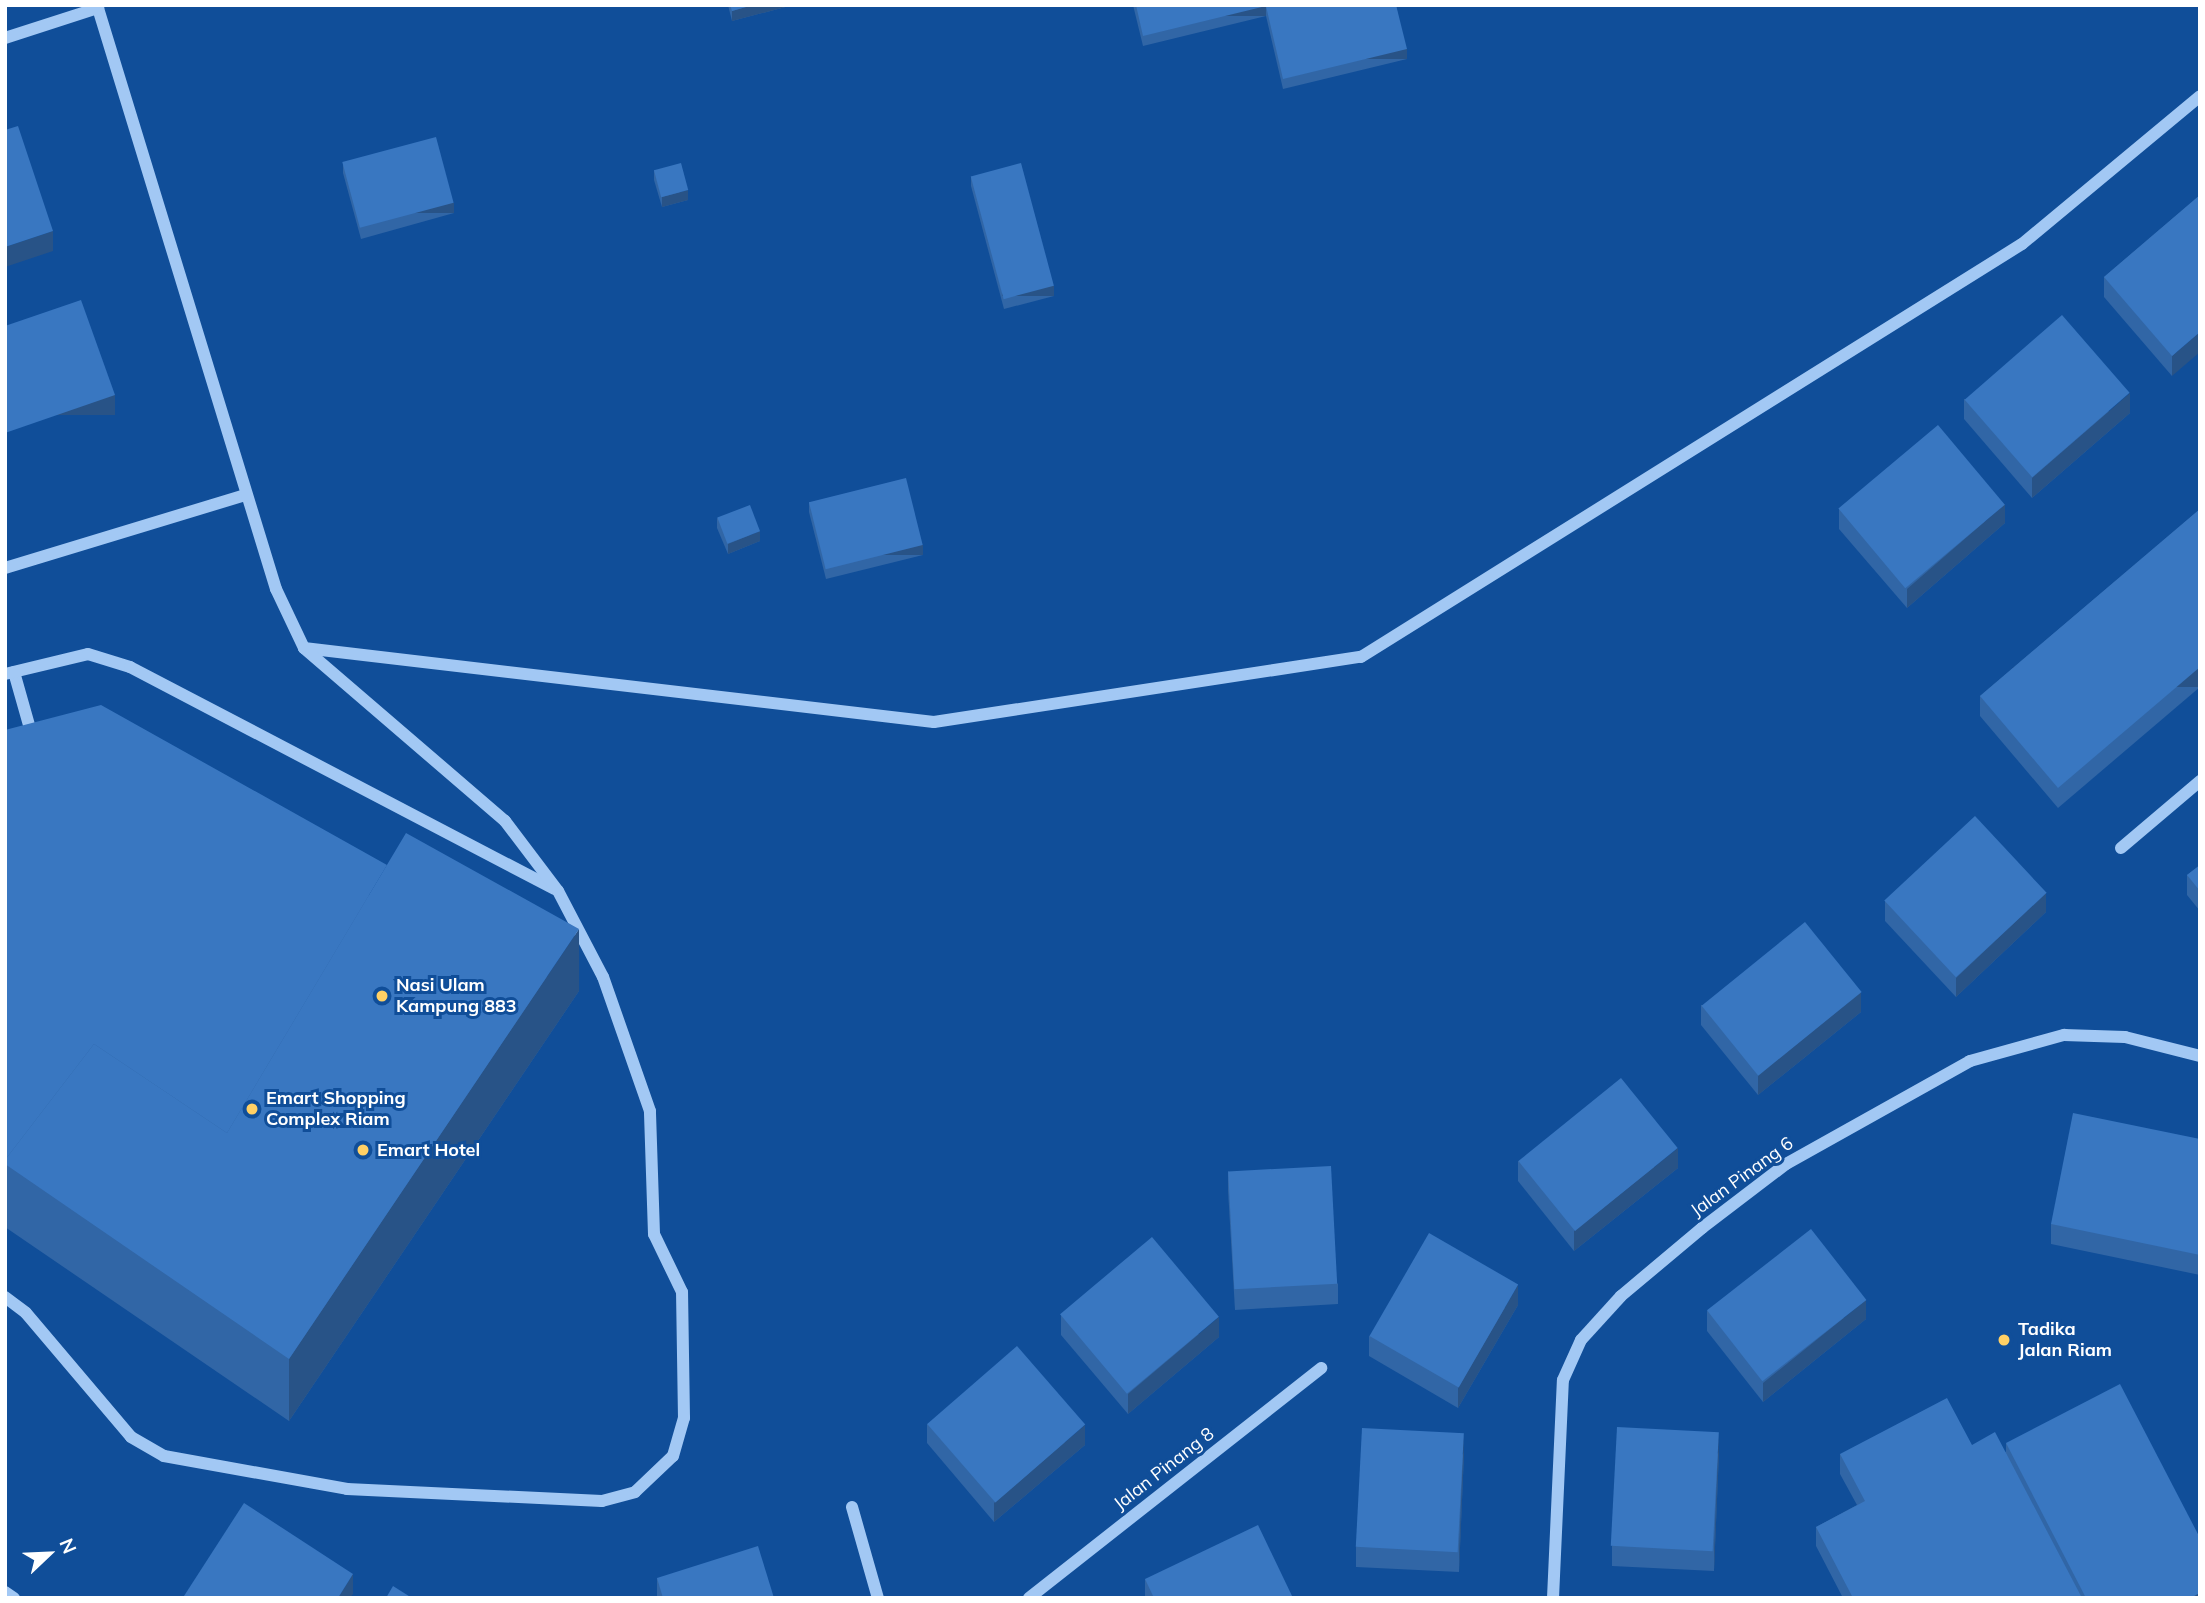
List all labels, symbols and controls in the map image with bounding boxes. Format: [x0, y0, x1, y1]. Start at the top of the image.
place label: Nasi Ulam Kampung 883 [396, 975, 517, 1018]
marker: Nasi Ulam Kampung 883 [374, 988, 390, 1004]
place label: Emart Shopping Complex Riam [266, 1088, 406, 1130]
marker: Emart Shopping Complex Riam [244, 1101, 260, 1117]
street label: Jalan Pinang 6 [1687, 1133, 1797, 1221]
place label: Emart Hotel [377, 1139, 480, 1161]
marker: Emart Hotel [355, 1142, 371, 1158]
place label: Tadika Jalan Riam [2018, 1319, 2112, 1362]
marker: Tadika Jalan Riam [1996, 1332, 2012, 1348]
street label: Jalan Pinang 8 [1110, 1423, 1218, 1515]
north arrow [14, 1519, 84, 1589]
text: N [54, 1534, 82, 1557]

